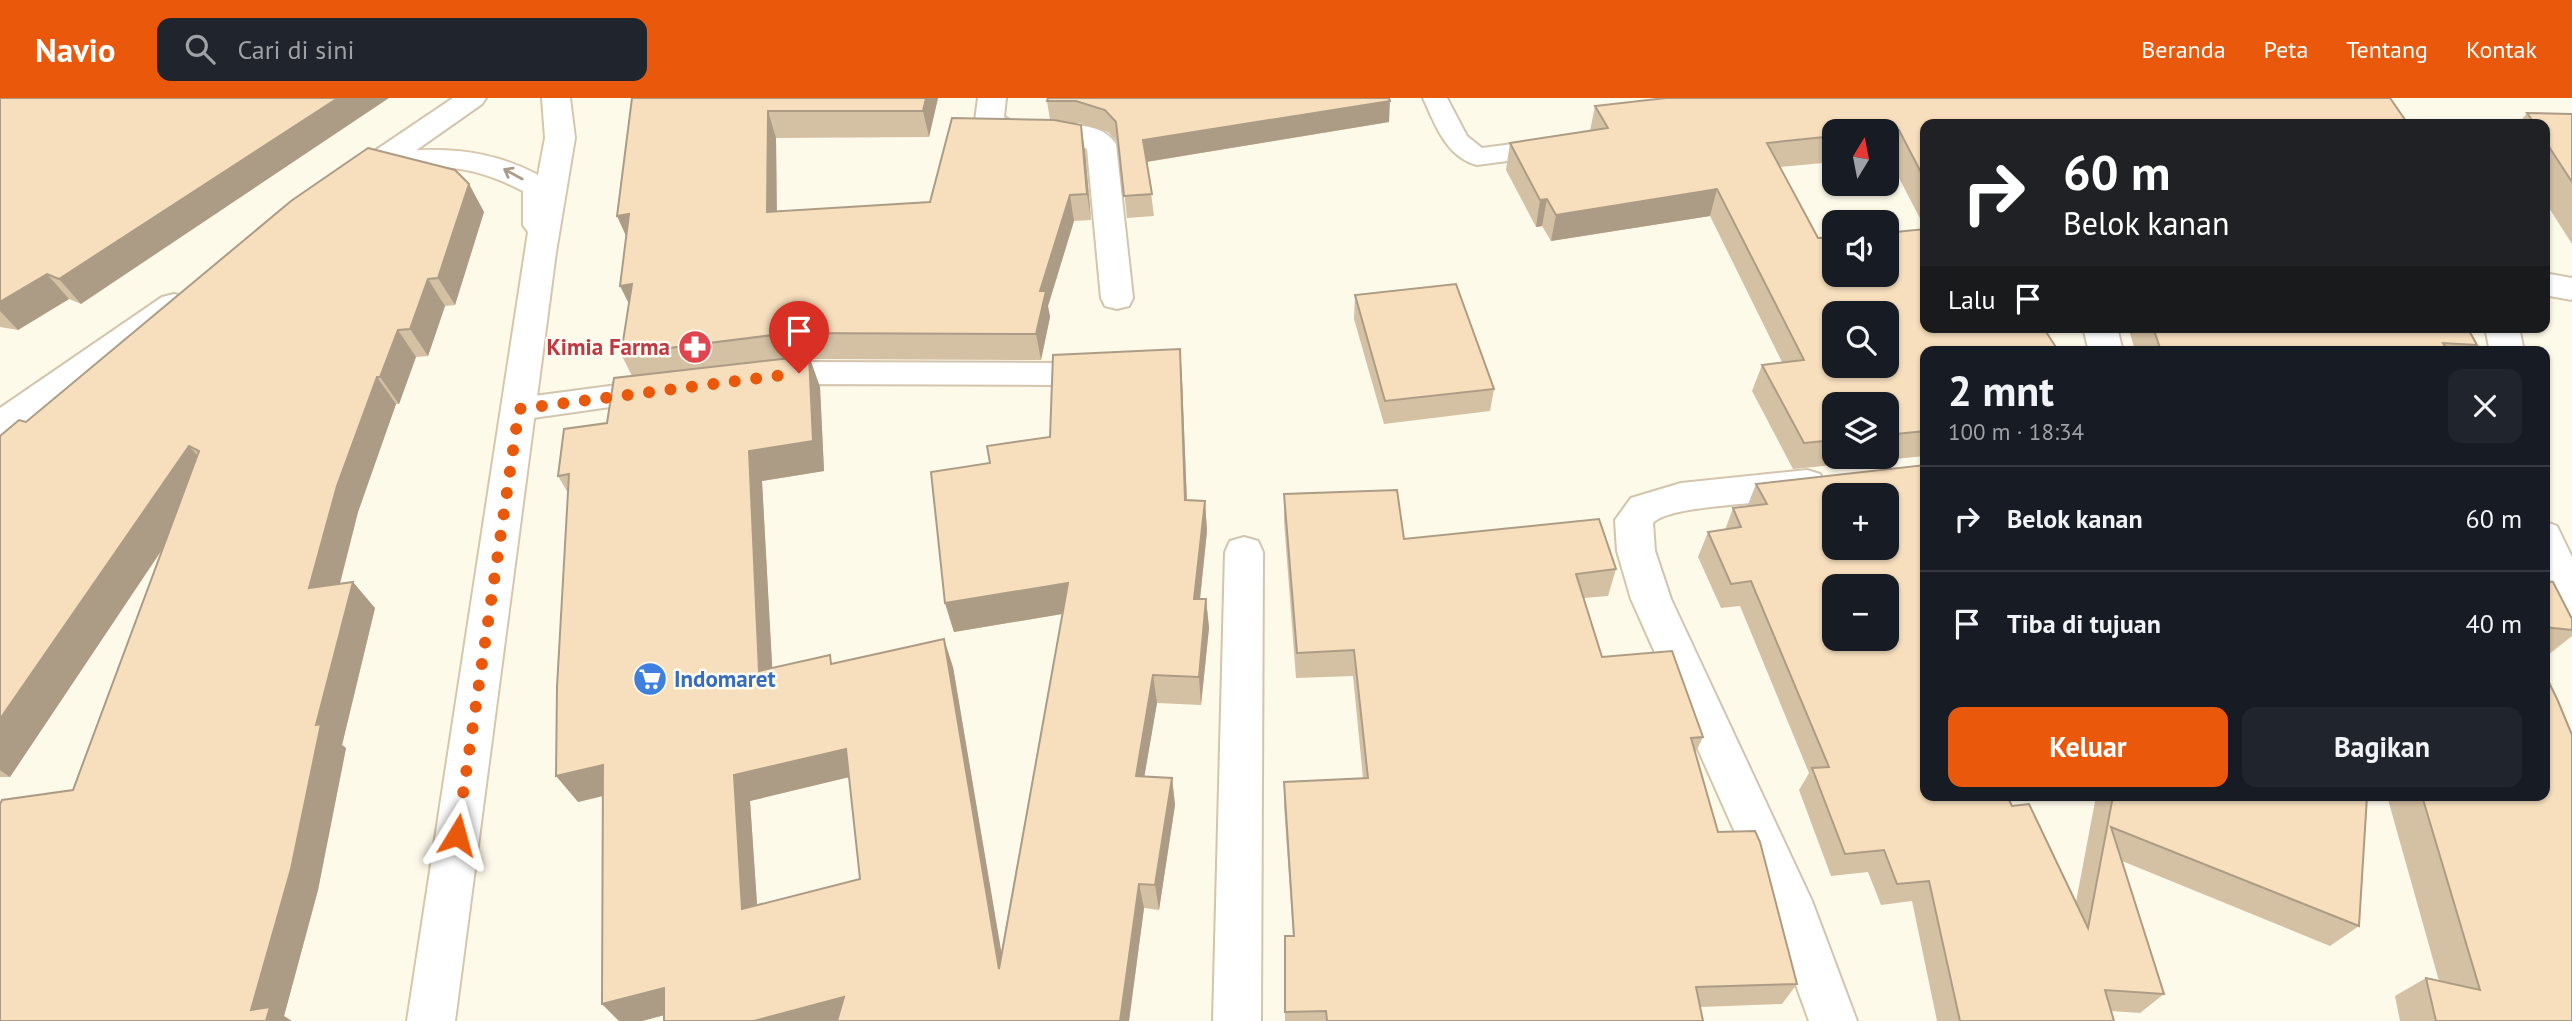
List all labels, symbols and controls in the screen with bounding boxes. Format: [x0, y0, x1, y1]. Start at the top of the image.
search box [157, 18, 647, 81]
text: Navio [35, 28, 115, 71]
icon: search [181, 30, 219, 68]
text: Cari di sini [237, 33, 354, 66]
text: Beranda [2141, 34, 2226, 65]
text: Peta [2264, 34, 2308, 65]
text: Tentang [2346, 34, 2428, 65]
text: Kontak [2466, 34, 2537, 65]
north arrow [1822, 119, 1899, 196]
map controls [1822, 119, 1899, 651]
text: 60 m [2063, 140, 2170, 204]
icon: right [1948, 147, 2039, 238]
one-way arrow [504, 167, 524, 181]
text: Belok kanan [2063, 202, 2229, 244]
button: sound [1822, 210, 1899, 287]
icon: arrive [2009, 280, 2047, 318]
text: Lalu [1948, 283, 1995, 316]
pin [769, 301, 829, 373]
button: search [1822, 301, 1899, 378]
icon: arrive [780, 312, 818, 350]
pharmacy icon: Kimia Farma [676, 328, 714, 366]
place label: Kimia Farma [547, 332, 670, 361]
text: 2 mnt [1948, 363, 2054, 418]
button: close [2448, 369, 2522, 443]
button: layers [1822, 392, 1899, 469]
text: 100 m · 18:34 [1948, 417, 2084, 446]
button: + [1822, 483, 1899, 560]
icon: right [1948, 500, 1986, 538]
text: Belok kanan [2007, 502, 2143, 535]
text: 60 m [2466, 502, 2522, 535]
button: − [1822, 574, 1899, 651]
icon: arrive [1948, 605, 1986, 643]
text: Tiba di tujuan [2007, 607, 2161, 640]
text: 40 m [2466, 607, 2522, 640]
supermarket icon: Indomaret [631, 660, 669, 698]
place label: Indomaret [674, 664, 776, 693]
button: Keluar [1948, 707, 2228, 787]
button: Bagikan [2242, 707, 2522, 787]
position arrow [420, 798, 494, 872]

